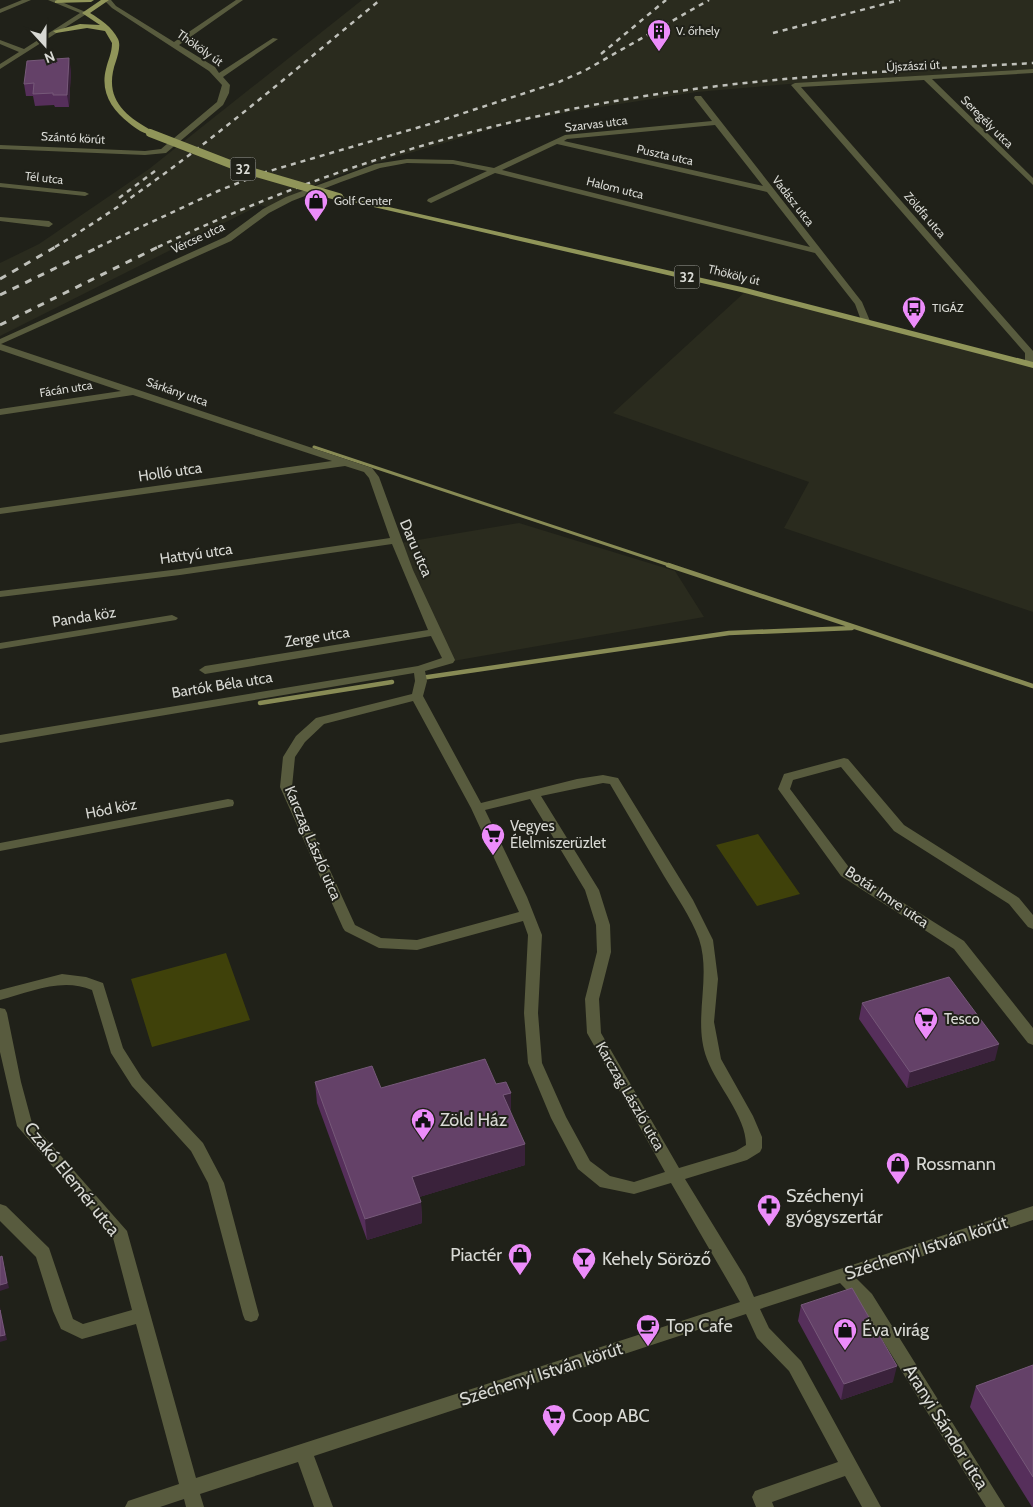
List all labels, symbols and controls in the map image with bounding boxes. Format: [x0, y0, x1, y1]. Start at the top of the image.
building icon: V. őrhely [646, 18, 672, 52]
north arrow [20, 20, 70, 70]
place label: V. őrhely [676, 23, 720, 38]
street label: Thököly út [174, 26, 226, 69]
text: N [42, 47, 58, 67]
street label: Újszászi út [886, 57, 940, 74]
street label: Seregély utca [958, 92, 1017, 151]
street label: Szarvas utca [564, 112, 628, 135]
street label: Szántó körút [41, 128, 105, 147]
street label: Puszta utca [635, 141, 695, 168]
road number: 32 [230, 157, 256, 180]
street label: Tél utca [24, 168, 64, 187]
street label: Vadász utca [769, 172, 818, 229]
street label: Halom utca [585, 173, 645, 202]
shop icon: Golf Center [303, 188, 329, 222]
street label: Zöldfa utca [901, 189, 950, 241]
place label: Golf Center [334, 193, 392, 208]
street label: Vércse utca [169, 219, 227, 256]
street label: Thököly út [707, 261, 762, 288]
road number: 32 [674, 266, 700, 288]
bus stop icon: TIGÁZ [901, 295, 927, 329]
place label: TIGÁZ [932, 300, 964, 315]
street label: Sárkány utca [144, 374, 210, 409]
street label: Fácán utca [38, 377, 94, 400]
street label: Holló utca [137, 459, 204, 485]
street label: Daru utca [396, 516, 436, 580]
street label: Hattyú utca [158, 540, 234, 568]
street label: Panda köz [51, 603, 117, 631]
street label: Zerge utca [283, 623, 352, 651]
street label: Bartók Béla utca [170, 668, 274, 702]
street label: Karczag László utca [281, 783, 345, 903]
street label: Hód köz [84, 795, 138, 823]
place label: Vegyes Élelmiszerüzlet [510, 817, 606, 852]
supermarket icon: Vegyes Élelmiszerüzlet [480, 822, 506, 856]
street label: Botár Imre utca [842, 862, 933, 932]
supermarket icon: Tesco [913, 1006, 939, 1040]
place label: Tesco [944, 1010, 980, 1028]
street label: Karczag László utca [592, 1039, 669, 1154]
public building icon: Zöld Ház [410, 1107, 436, 1141]
place label: Zöld Ház [440, 1109, 508, 1131]
street label: Czakó Elemér utca [19, 1118, 125, 1241]
shop icon: Rossmann [885, 1151, 911, 1185]
place label: Rossmann [916, 1153, 996, 1175]
place label: Széchenyi gyógyszertár [786, 1185, 883, 1228]
pharmacy icon: Széchenyi gyógyszertár [756, 1193, 782, 1227]
street label: Széchenyi István körút [842, 1211, 1010, 1285]
shop icon: Piactér [507, 1242, 533, 1276]
place label: Piactér [450, 1244, 502, 1266]
bar icon: Kehely Söröző [571, 1246, 597, 1280]
place label: Kehely Söröző [602, 1248, 711, 1270]
cafe icon: Top Cafe [635, 1313, 661, 1347]
place label: Top Cafe [666, 1315, 733, 1337]
shop icon: Éva virág [832, 1317, 858, 1351]
place label: Éva virág [862, 1319, 930, 1341]
street label: Széchenyi István körút [457, 1337, 625, 1411]
street label: Aranyi Sándor utca [899, 1360, 993, 1494]
supermarket icon: Coop ABC [541, 1403, 567, 1437]
place label: Coop ABC [572, 1405, 650, 1427]

